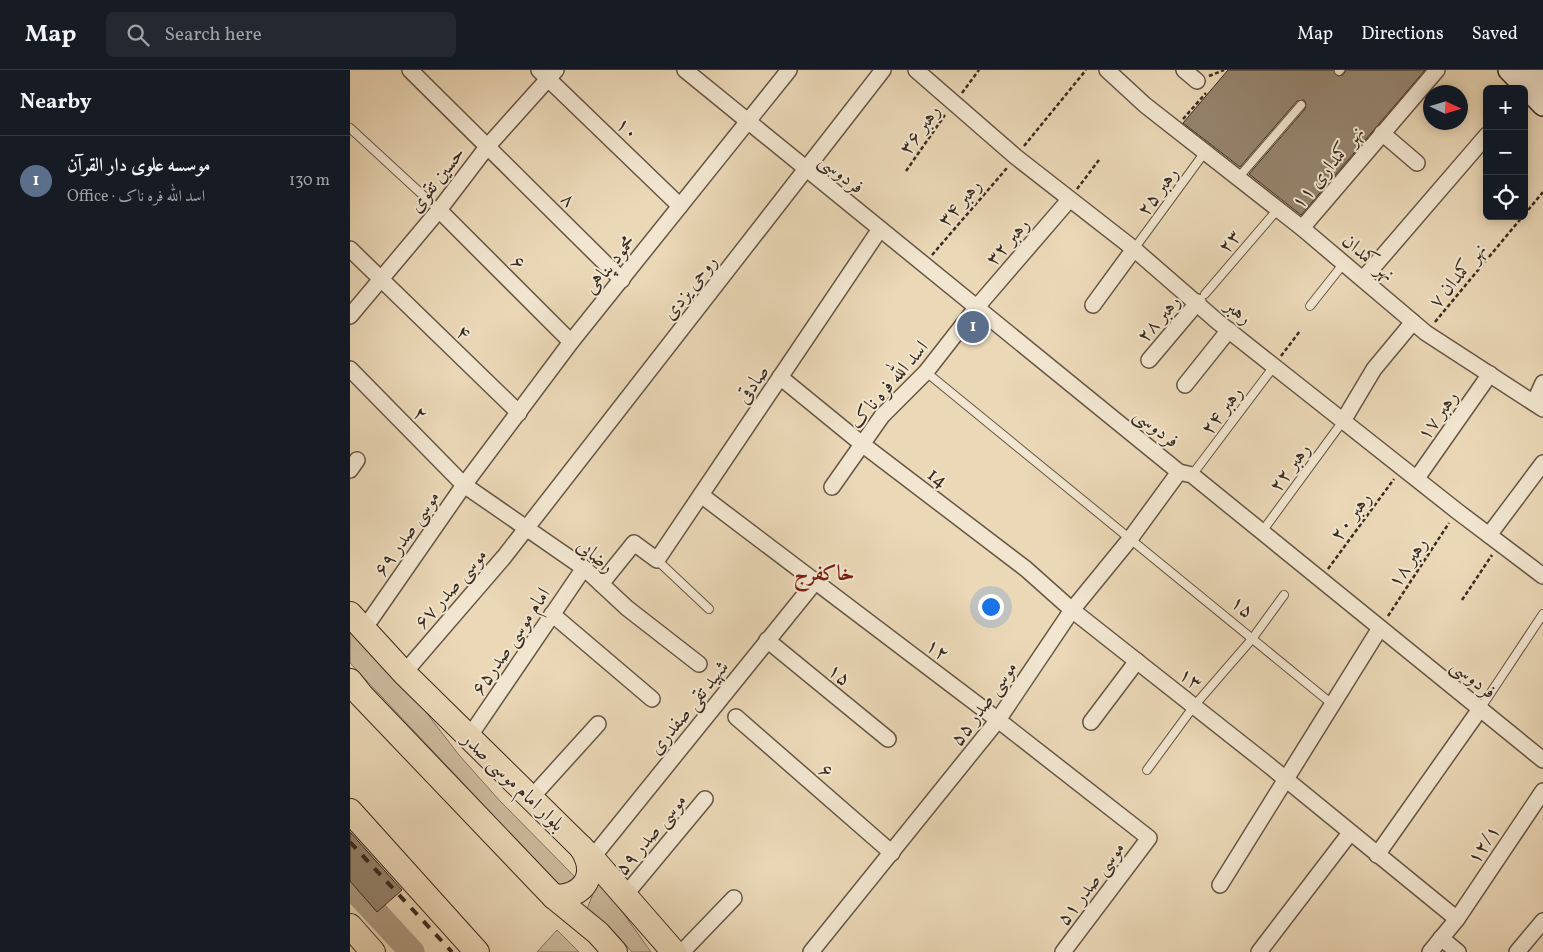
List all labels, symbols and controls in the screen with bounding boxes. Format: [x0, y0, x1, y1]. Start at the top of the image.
search box [106, 12, 456, 57]
text: Map [25, 18, 76, 52]
icon: search [124, 21, 152, 49]
text: Search here [164, 22, 262, 48]
text: Map [1297, 22, 1333, 47]
text: Directions [1361, 22, 1444, 47]
text: Saved [1472, 22, 1518, 47]
north arrow [1423, 85, 1468, 130]
map controls [1483, 85, 1528, 220]
button: + [1483, 85, 1528, 130]
text: Nearby [20, 88, 91, 117]
street label: رهبر ۳۶ [893, 99, 948, 161]
street label: ۱۰ [608, 111, 645, 148]
street label: نهر کمداری ۱۱ [1285, 121, 1372, 216]
button: − [1483, 130, 1528, 175]
street label: حسین تقوی [403, 141, 472, 219]
street label: فردوسی [812, 148, 869, 202]
text: موسسه علوی دار القرآن [67, 153, 210, 179]
street label: رهبر ۲۵ [1131, 162, 1186, 223]
text: 1 [33, 170, 39, 192]
text: 130 m [289, 170, 330, 192]
street label: رهبر ۳۴ [932, 173, 989, 234]
button: locate [1483, 175, 1528, 220]
text: Office · اسد الله فره ناک [67, 186, 205, 208]
street label: ۸ [554, 186, 582, 214]
street label: رهبر ۳۲ [980, 212, 1037, 273]
street label: ۲۳ [1212, 224, 1249, 260]
street label: نهر کمدان [1335, 228, 1400, 289]
street label: محمود پناهی [578, 230, 643, 301]
street label: نهر کمدان ۷ [1423, 238, 1494, 315]
street label: ۶ [504, 249, 532, 277]
street label: روحی یزدی [656, 250, 725, 327]
street label: رهبر ۲۸ [1131, 289, 1188, 350]
street label: رهبر [1216, 292, 1257, 332]
pin: 1 [957, 308, 989, 346]
street label: ۴ [449, 319, 477, 348]
street label: اسد الله فره ناک [841, 333, 936, 436]
street label: صادقی [730, 360, 777, 410]
street label: رهبر ۲۴ [1195, 381, 1250, 442]
street label: رهبر ۱۷ [1411, 385, 1466, 447]
street label: ۲ [405, 400, 434, 428]
street label: فردوسی [1127, 402, 1184, 456]
street label: رهبر ۲۲ [1263, 438, 1318, 499]
street label: 14 [921, 461, 953, 496]
street label: موسی صدر ۶۹ [368, 486, 447, 583]
street label: رهبر ۲۰ [1324, 487, 1379, 548]
street label: رهبر ۱۸ [1382, 532, 1436, 594]
street label: رضایی [570, 533, 620, 580]
street label: موسی صدر ۶۷ [408, 543, 495, 636]
district label: خاکفرج [794, 560, 854, 592]
street label: امام موسی صدر۶۵ [465, 583, 560, 703]
street label: ۱۵ [1224, 589, 1260, 626]
your location [978, 594, 1004, 620]
street label: ۱۲ [919, 632, 955, 669]
street label: فردوسی [1444, 653, 1501, 707]
street label: شهید تقی صفدری [643, 655, 736, 762]
street label: موسی صدر ۵۵ [944, 656, 1025, 752]
street label: ۱۵ [821, 657, 857, 694]
street label: ۱۳ [1172, 661, 1208, 698]
street label: بلوار امام موسی صدر [452, 725, 570, 840]
street label: ۶ [812, 757, 839, 786]
street label: موسی صدر ۵۹ [609, 788, 694, 882]
street label: ۱۲/۱ [1461, 820, 1508, 871]
street label: موسی صدر ۵۱ [1051, 836, 1133, 932]

